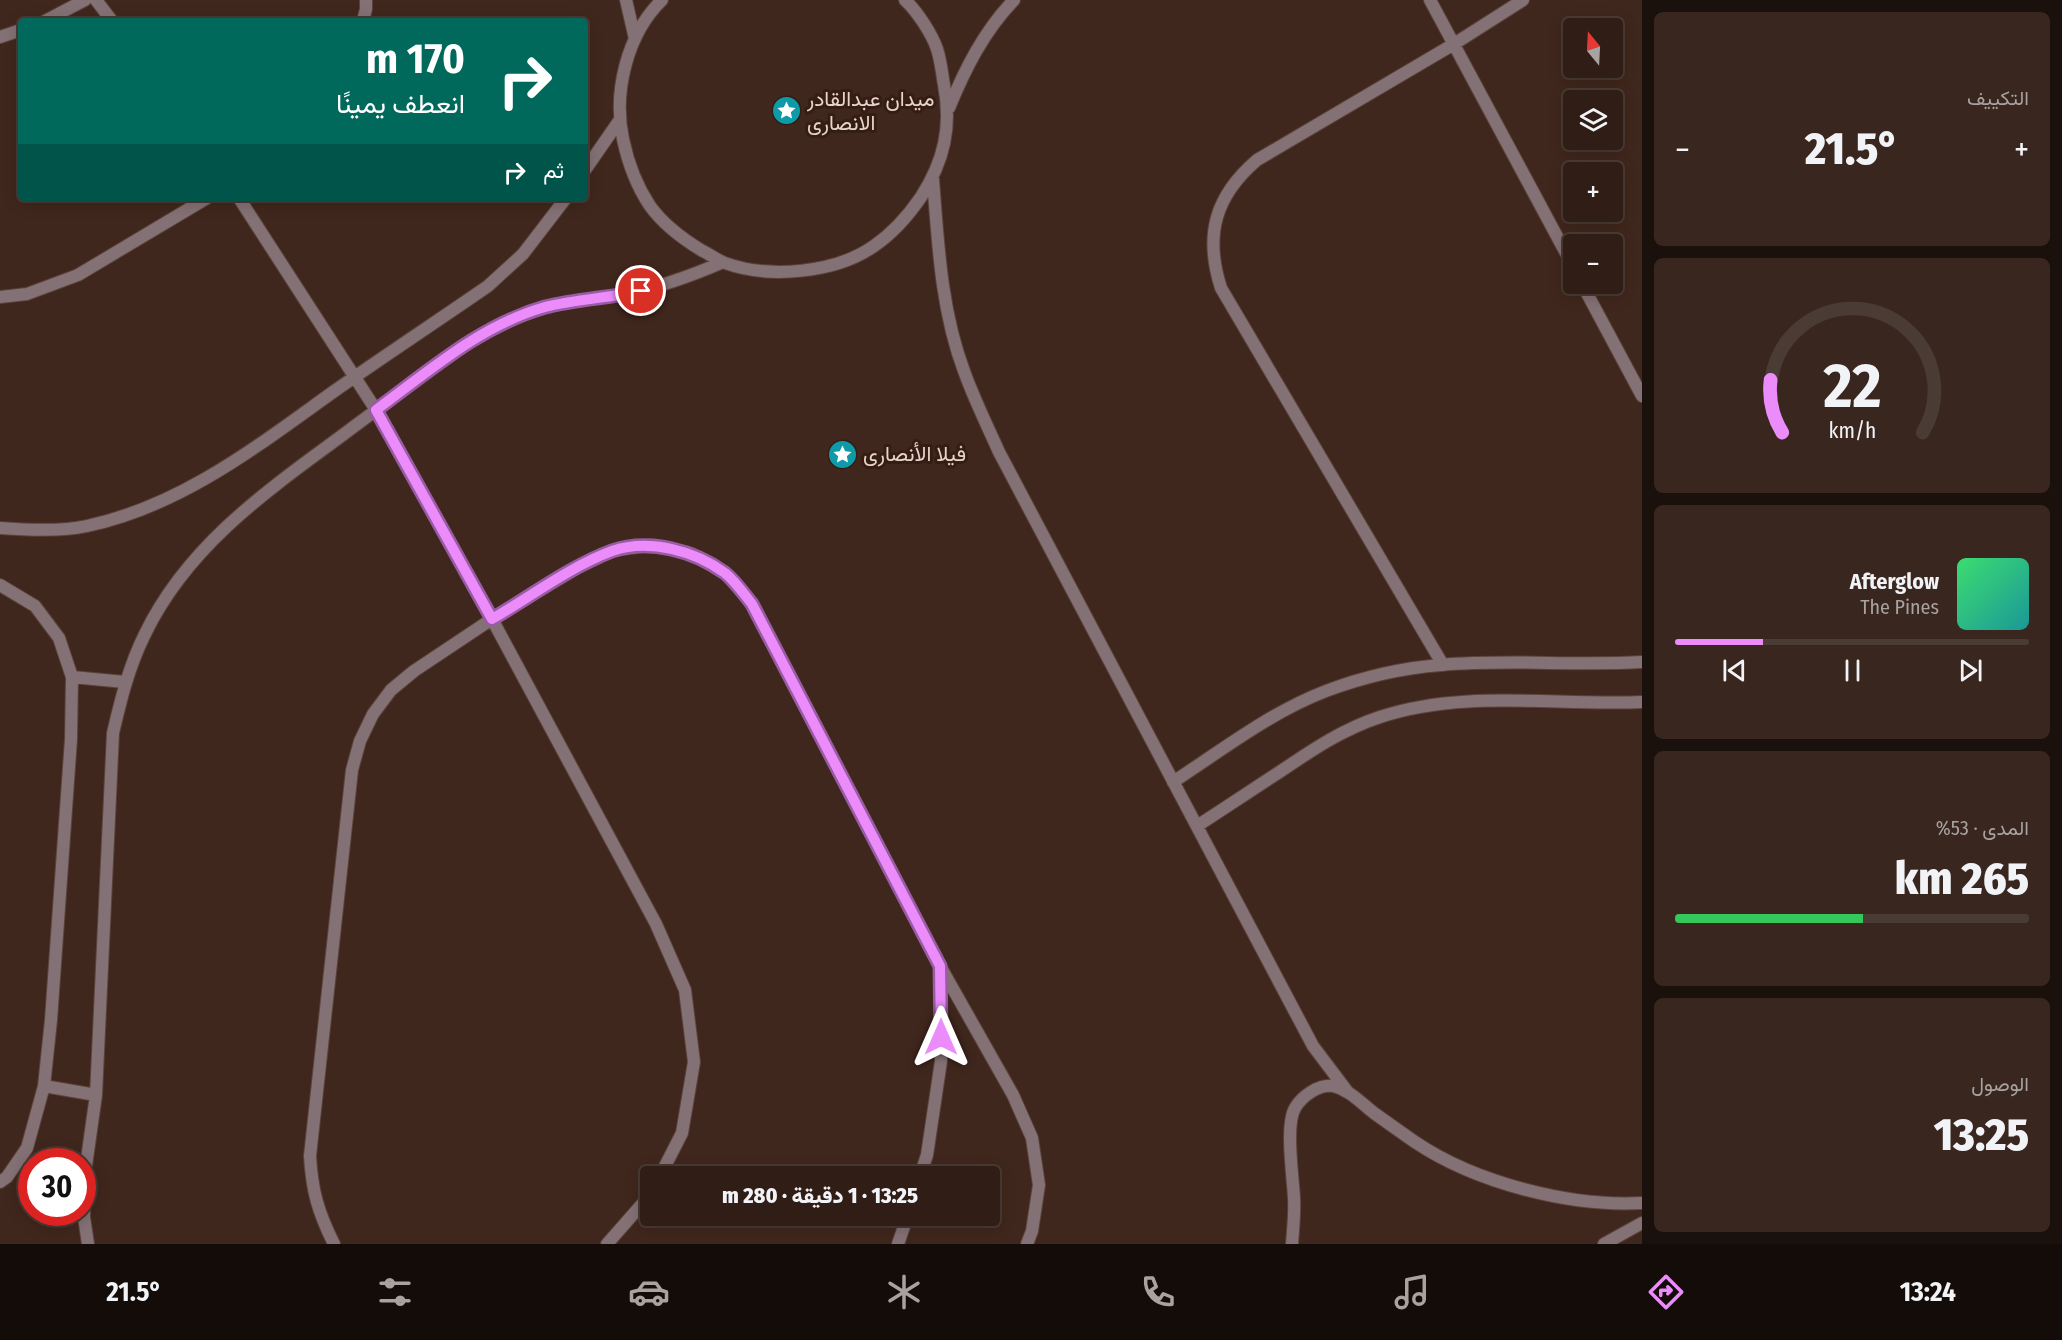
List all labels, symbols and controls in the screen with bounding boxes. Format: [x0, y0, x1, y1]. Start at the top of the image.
north arrow [1563, 18, 1623, 78]
map controls [1563, 18, 1623, 294]
text: 170 m [366, 34, 465, 84]
icon: right [486, 42, 564, 120]
place label: ميدان عبدالقادر الانصارى [806, 86, 935, 136]
text: التكييف [1967, 86, 2029, 110]
text: انعطف يمينًا [336, 88, 465, 120]
button: layers [1563, 90, 1623, 150]
place icon: ميدان عبدالقادر الانصارى [770, 95, 802, 127]
text: 21.5° [1805, 122, 1899, 176]
text: − [1675, 130, 1690, 170]
text: + [2014, 130, 2029, 170]
icon: right [498, 156, 531, 189]
text: ثم [543, 157, 564, 184]
button: + [1563, 162, 1623, 222]
button: − [1563, 234, 1623, 294]
pin [615, 265, 666, 316]
icon: arrive [624, 274, 657, 307]
text: 22 [1822, 349, 1881, 424]
text: km/h [1828, 418, 1876, 444]
place icon: فيلا الأنصارى [826, 438, 858, 470]
place label: فيلا الأنصارى [863, 441, 966, 467]
text: Afterglow [1850, 568, 1939, 595]
text: The Pines [1860, 595, 1939, 619]
icon: previous [1718, 654, 1751, 687]
icon: pause [1836, 654, 1869, 687]
icon: next [1954, 654, 1987, 687]
text: المدى · 53% [1936, 816, 2029, 840]
text: 265 km [1895, 852, 2029, 906]
position arrow [909, 1005, 973, 1069]
text: الوصول [1971, 1072, 2029, 1096]
text: 13:25 [1934, 1108, 2029, 1162]
speed limit sign: 30 [18, 1148, 96, 1226]
text: 13:25 · 1 دقيقة · 280 m [722, 1182, 918, 1209]
icon: filters [374, 1271, 416, 1313]
icon: car [628, 1271, 670, 1313]
icon: climate [883, 1271, 925, 1313]
icon: phone [1137, 1271, 1179, 1313]
icon: music [1391, 1271, 1433, 1313]
icon: directions [1645, 1271, 1687, 1313]
text: 21.5° [106, 1276, 162, 1308]
text: 13:24 [1900, 1276, 1956, 1308]

